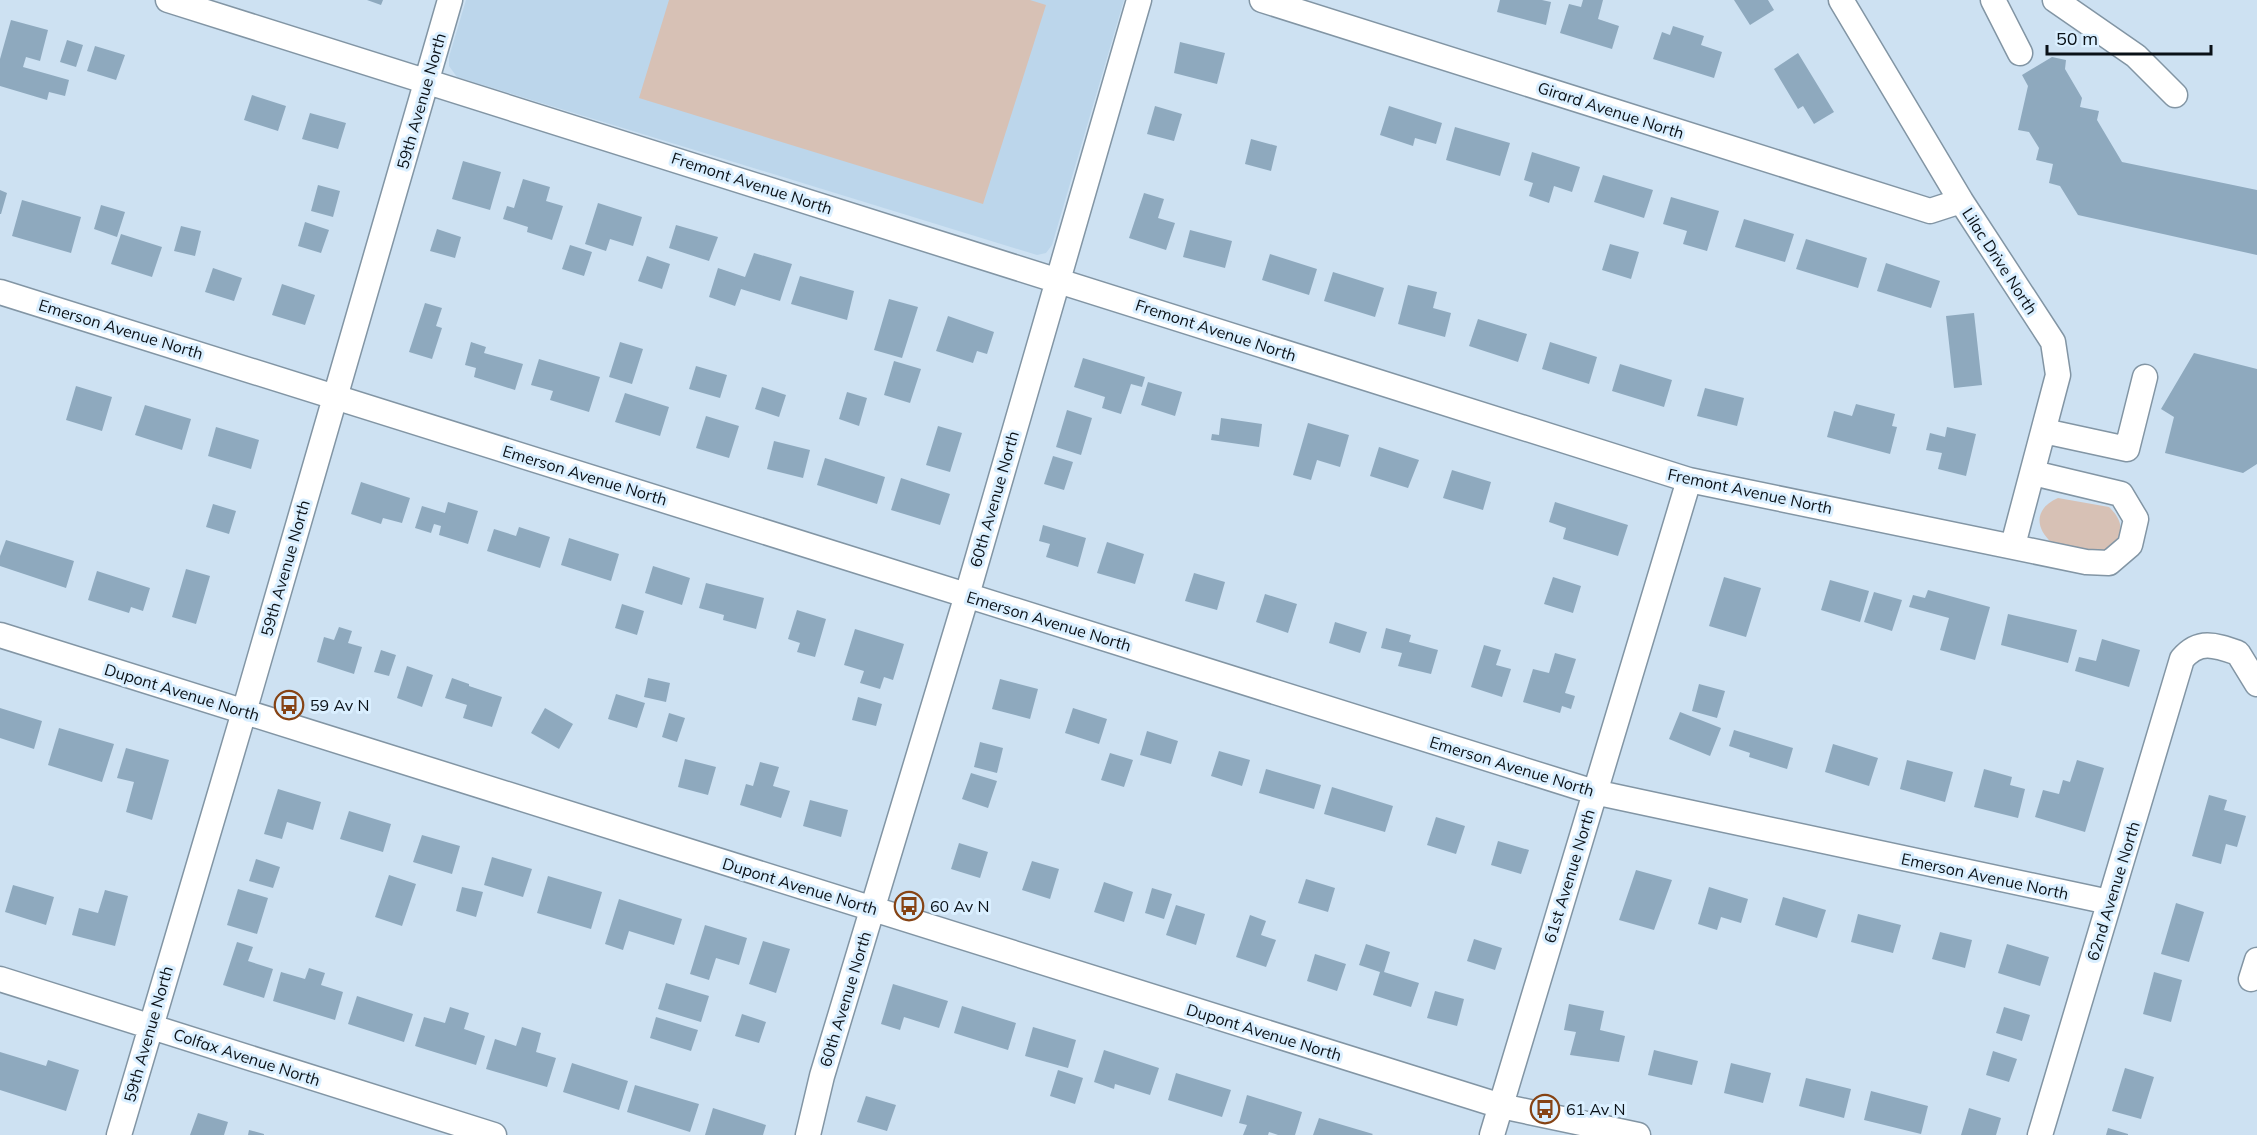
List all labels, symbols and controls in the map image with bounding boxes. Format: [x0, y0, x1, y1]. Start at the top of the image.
scale bar [2047, 18, 2210, 56]
text: 50 m [2056, 27, 2098, 50]
street label: 59th Avenue North [392, 31, 450, 171]
street label: Girard Avenue North [1535, 77, 1687, 143]
street label: Fremont Avenue North [669, 148, 835, 218]
street label: Lilac Drive North [1958, 204, 2042, 318]
street label: Emerson Avenue North [36, 294, 206, 364]
street label: Fremont Avenue North [1133, 295, 1299, 365]
street label: 60th Avenue North [965, 429, 1023, 569]
street label: Emerson Avenue North [500, 440, 670, 510]
street label: Fremont Avenue North [1666, 464, 1834, 518]
street label: 59th Avenue North [256, 498, 314, 638]
street label: Emerson Avenue North [964, 586, 1134, 656]
street label: Dupont Avenue North [102, 659, 262, 725]
bus stop icon: 59 Av N [273, 689, 305, 721]
place label: 59 Av N [310, 695, 369, 715]
street label: Emerson Avenue North [1427, 731, 1597, 801]
street label: 61st Avenue North [1539, 807, 1599, 945]
street label: 62nd Avenue North [2082, 819, 2144, 963]
street label: Emerson Avenue North [1899, 848, 2071, 904]
street label: Dupont Avenue North [720, 853, 880, 919]
bus stop icon: 60 Av N [893, 890, 925, 922]
place label: 60 Av N [930, 896, 989, 916]
street label: 60th Avenue North [815, 929, 875, 1069]
street label: 59th Avenue North [119, 964, 177, 1104]
street label: Dupont Avenue North [1184, 999, 1344, 1065]
street label: Colfax Avenue North [171, 1024, 323, 1090]
bus stop icon: 61 Av N [1529, 1093, 1561, 1125]
place label: 61 Av N [1566, 1099, 1625, 1119]

